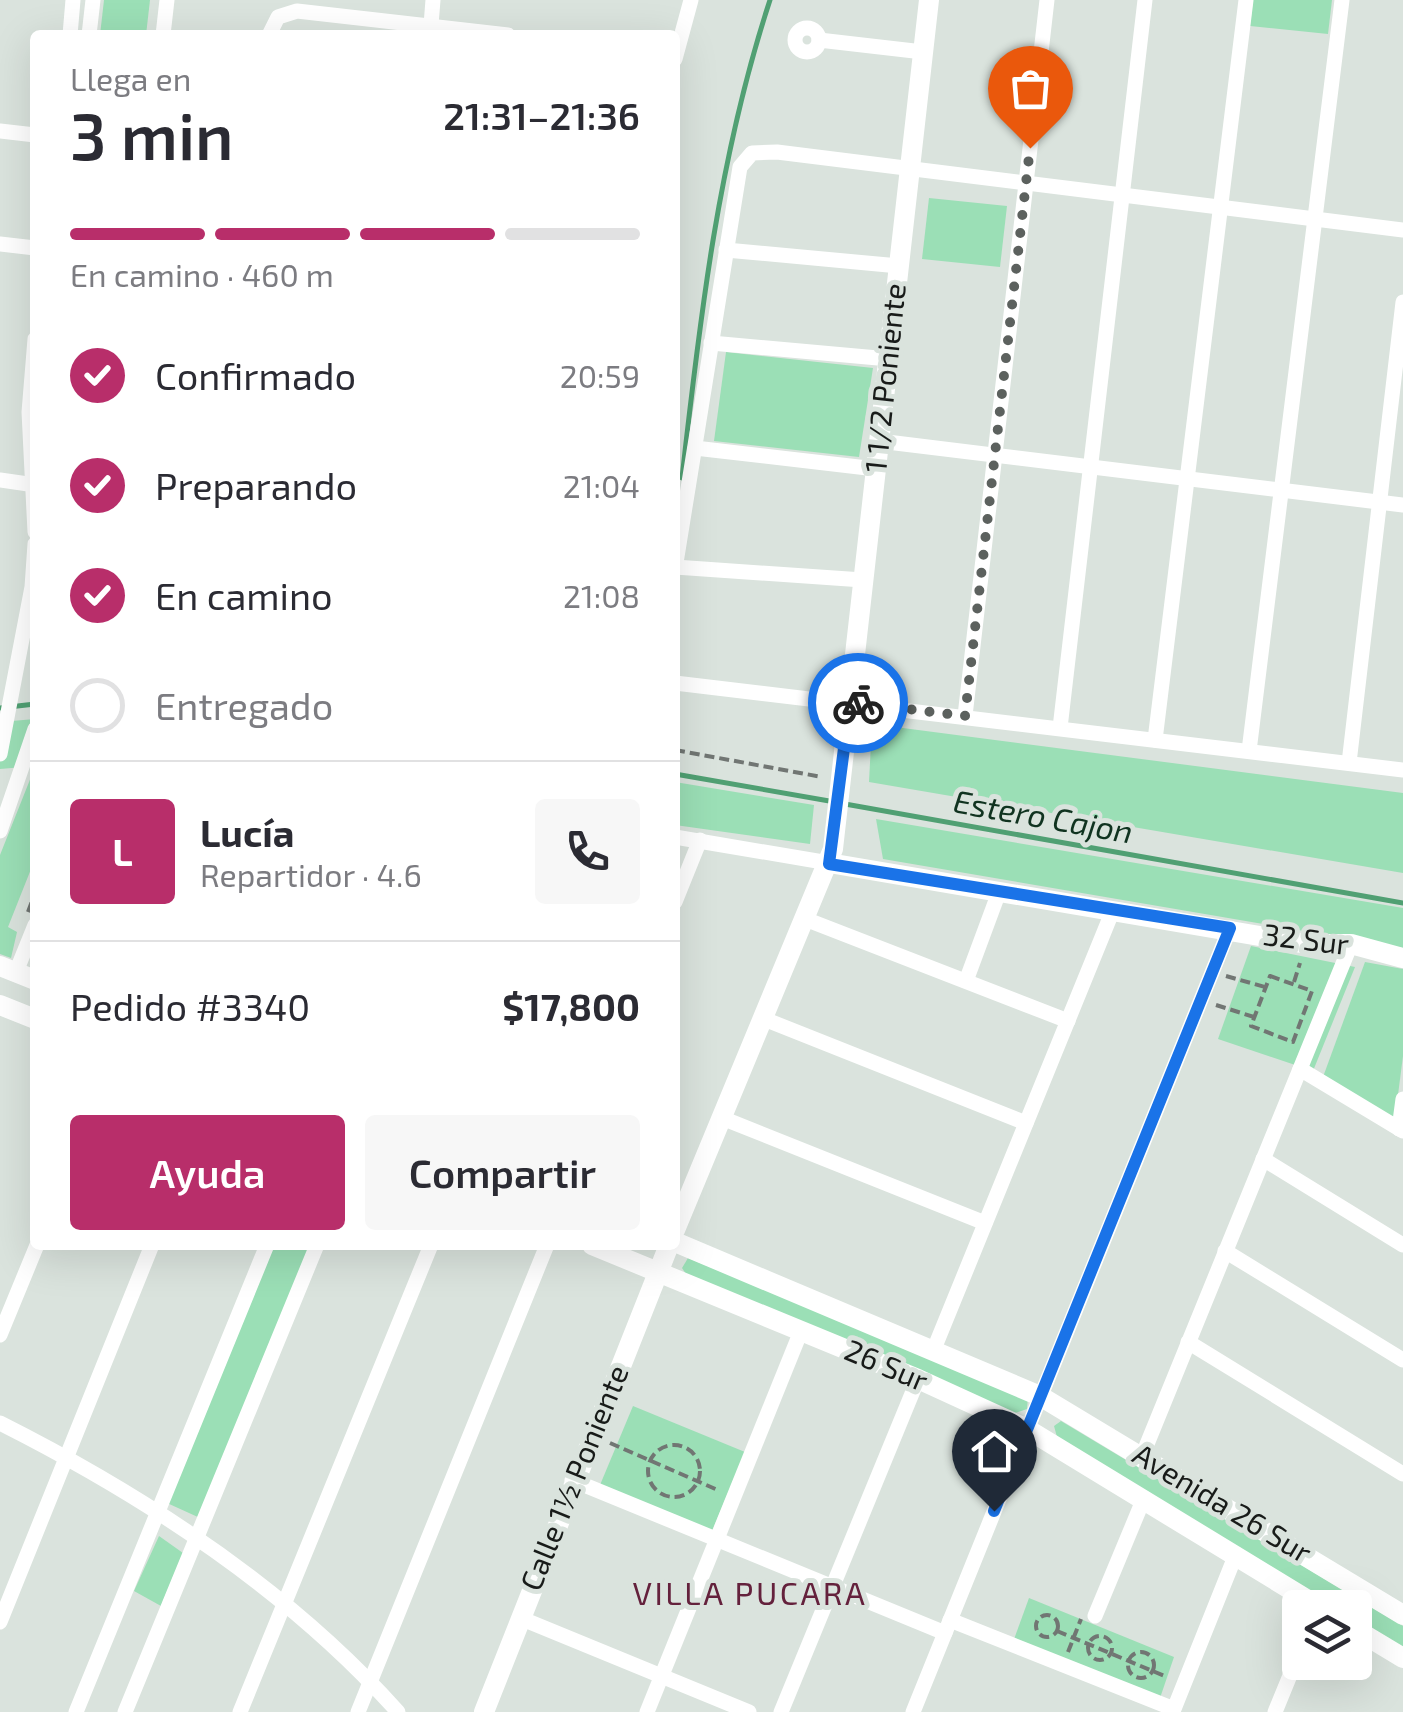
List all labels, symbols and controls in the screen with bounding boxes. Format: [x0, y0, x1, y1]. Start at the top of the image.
pin [988, 46, 1073, 149]
text: Llega en [70, 59, 191, 97]
icon: bag [1003, 61, 1058, 116]
text: 21:31–21:36 [443, 92, 640, 138]
text: 3 min [70, 95, 234, 173]
text: En camino · 460 m [70, 255, 334, 293]
street label: 1 1/2 Poniente [856, 281, 912, 474]
icon: check [70, 348, 125, 403]
text: Confirmado [155, 352, 356, 398]
text: 20:59 [560, 356, 640, 394]
icon: check [70, 458, 125, 513]
text: Preparando [155, 462, 357, 508]
text: 21:04 [563, 466, 640, 504]
icon: check [70, 568, 125, 623]
text: En camino [155, 572, 333, 618]
text: 21:08 [563, 576, 640, 614]
courier [808, 653, 908, 753]
icon: bike [831, 676, 886, 731]
text: Entregado [155, 682, 333, 728]
water label: Estero Cajon [950, 781, 1136, 851]
button: phone [535, 799, 640, 904]
text: Lucía [200, 809, 294, 855]
text: L [112, 828, 133, 874]
text: Repartidor · 4.6 [200, 855, 422, 893]
street label: 32 Sur [1261, 915, 1351, 961]
text: Pedido #3340 [70, 983, 310, 1029]
text: $17,800 [502, 983, 640, 1029]
button: Ayuda [70, 1115, 345, 1230]
button: Compartir [365, 1115, 640, 1230]
street label: 26 Sur [840, 1331, 934, 1398]
street label: Calle 1½ Poniente [512, 1359, 635, 1595]
pin [952, 1409, 1037, 1512]
icon: home [967, 1424, 1022, 1479]
street label: Avenida 26 Sur [1127, 1435, 1319, 1570]
district label: VILLA PUCARA [632, 1573, 868, 1611]
map controls [1282, 1590, 1372, 1680]
button: layers [1282, 1590, 1372, 1680]

